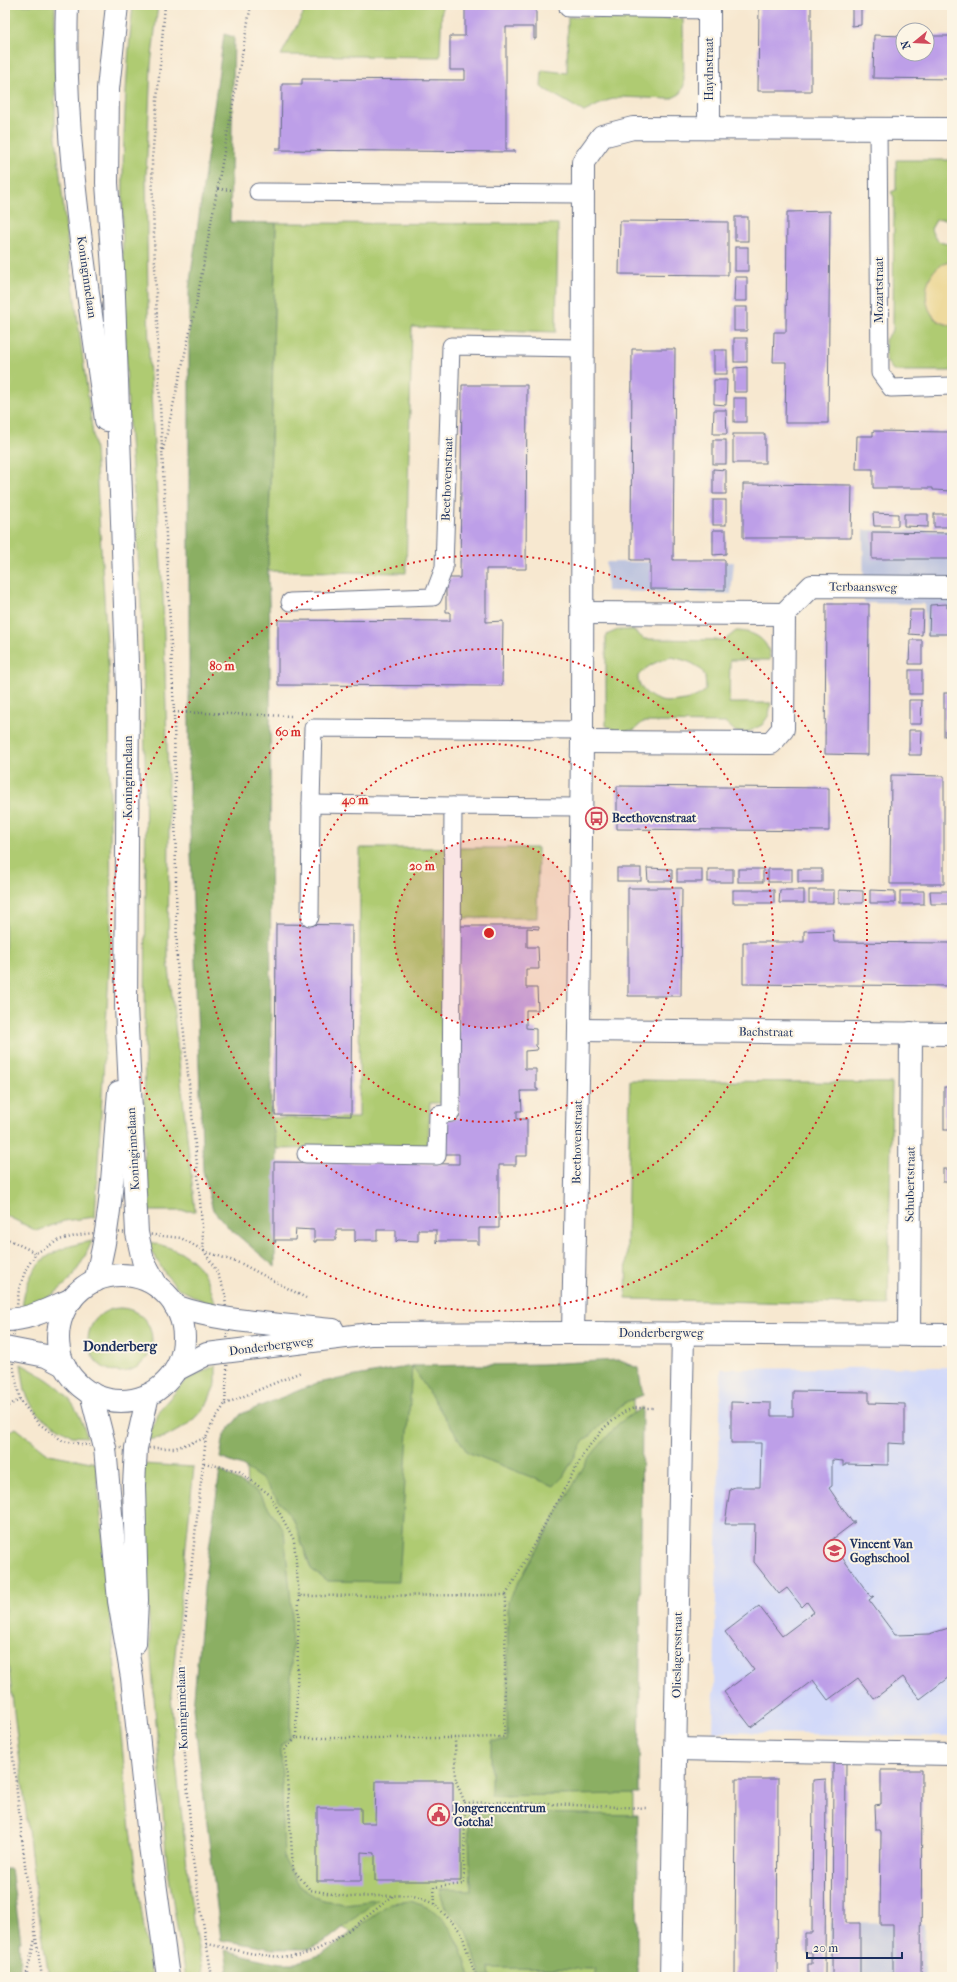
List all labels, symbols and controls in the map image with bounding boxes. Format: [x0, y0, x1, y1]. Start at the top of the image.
north arrow [895, 22, 935, 62]
street label: Haydnstraat [702, 37, 716, 101]
text: N [898, 38, 913, 51]
street label: Koninginnelaan [74, 235, 100, 319]
street label: Mozartstraat [872, 256, 886, 323]
street label: Beethovenstraat [439, 436, 455, 521]
street label: Terbaansweg [829, 579, 898, 595]
text: 80 m [209, 659, 236, 673]
text: 60 m [275, 725, 302, 739]
street label: Koninginnelaan [121, 735, 135, 819]
text: 40 m [341, 793, 369, 808]
bus stop icon: Beethovenstraat [584, 805, 610, 831]
place label: Beethovenstraat [612, 811, 697, 825]
text: 20 m [409, 859, 436, 873]
centre of rings [482, 926, 496, 940]
street label: Bachstraat [739, 1025, 794, 1039]
street label: Beethovenstraat [569, 1099, 585, 1184]
street label: Koninginnelaan [124, 1107, 142, 1191]
street label: Schubertstraat [902, 1145, 918, 1222]
street label: Donderbergweg [619, 1326, 704, 1340]
street label: Donderbergweg [228, 1334, 314, 1358]
district label: Donderberg [83, 1338, 157, 1355]
place label: Vincent Van Goghschool [849, 1537, 914, 1566]
school or university icon: Vincent Van Goghschool [821, 1538, 847, 1564]
street label: Olieslagersstraat [669, 1611, 685, 1698]
street label: Koninginnelaan [174, 1666, 190, 1750]
place label: Jongerencentrum Gotcha! [452, 1801, 547, 1829]
public building icon: Jongerencentrum Gotcha! [425, 1802, 451, 1828]
scale bar [807, 1934, 902, 1960]
text: 20 m [813, 1941, 838, 1955]

